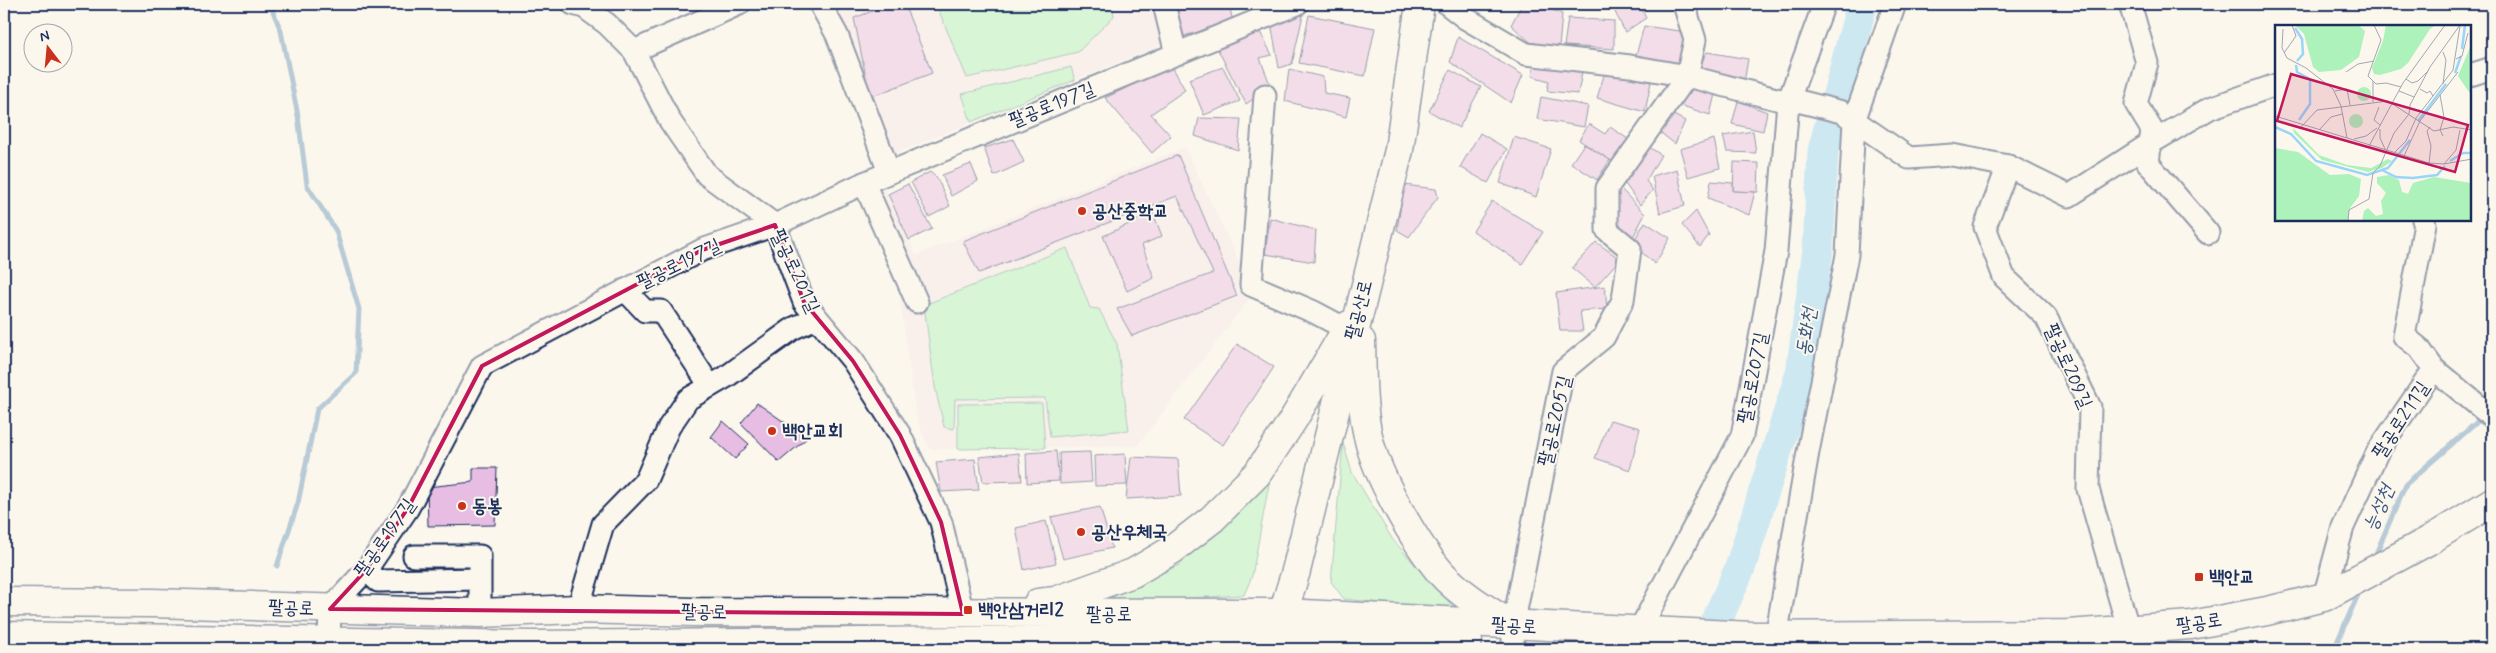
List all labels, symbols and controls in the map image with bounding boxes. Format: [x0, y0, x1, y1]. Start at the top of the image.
north arrow [22, 22, 72, 72]
inset map [2275, 25, 2471, 221]
text: N [38, 27, 52, 46]
street label: 팔공로197길 [1005, 76, 1099, 134]
place label: 공산중학교 [1092, 199, 1168, 224]
marker: 공산중학교 [1076, 205, 1088, 217]
street label: 팔공로201길 [765, 225, 825, 317]
street label: 팔공로197길 [633, 233, 725, 295]
street label: 팔공산로 [1339, 277, 1379, 343]
water label: 동화천 [1790, 304, 1824, 358]
street label: 팔공로209길 [2038, 320, 2098, 412]
street label: 팔공로207길 [1732, 330, 1774, 426]
street label: 팔공로205길 [1532, 373, 1578, 469]
street label: 팔공로211길 [2367, 377, 2435, 463]
place label: 백안교회 [782, 419, 843, 444]
marker: 백안교회 [766, 425, 778, 437]
water label: 능성천 [2357, 479, 2402, 536]
street label: 팔공로197길 [349, 494, 421, 582]
place label: 동봉 [472, 494, 503, 519]
marker: 동봉 [456, 500, 468, 512]
place label: 공산우체국 [1091, 520, 1167, 545]
marker: 공산우체국 [1075, 526, 1087, 538]
place label: 백안교 [2209, 565, 2255, 590]
marker: 백안교 [2193, 571, 2205, 583]
street label: 팔공로 [268, 595, 314, 621]
place label: 백안삼거리2 [978, 598, 1064, 623]
street label: 팔공로 [681, 599, 727, 625]
street label: 팔공로 [1086, 602, 1132, 627]
marker: 백안삼거리2 [962, 604, 974, 616]
street label: 팔공로 [2174, 607, 2224, 639]
street label: 팔공로 [1490, 612, 1538, 640]

